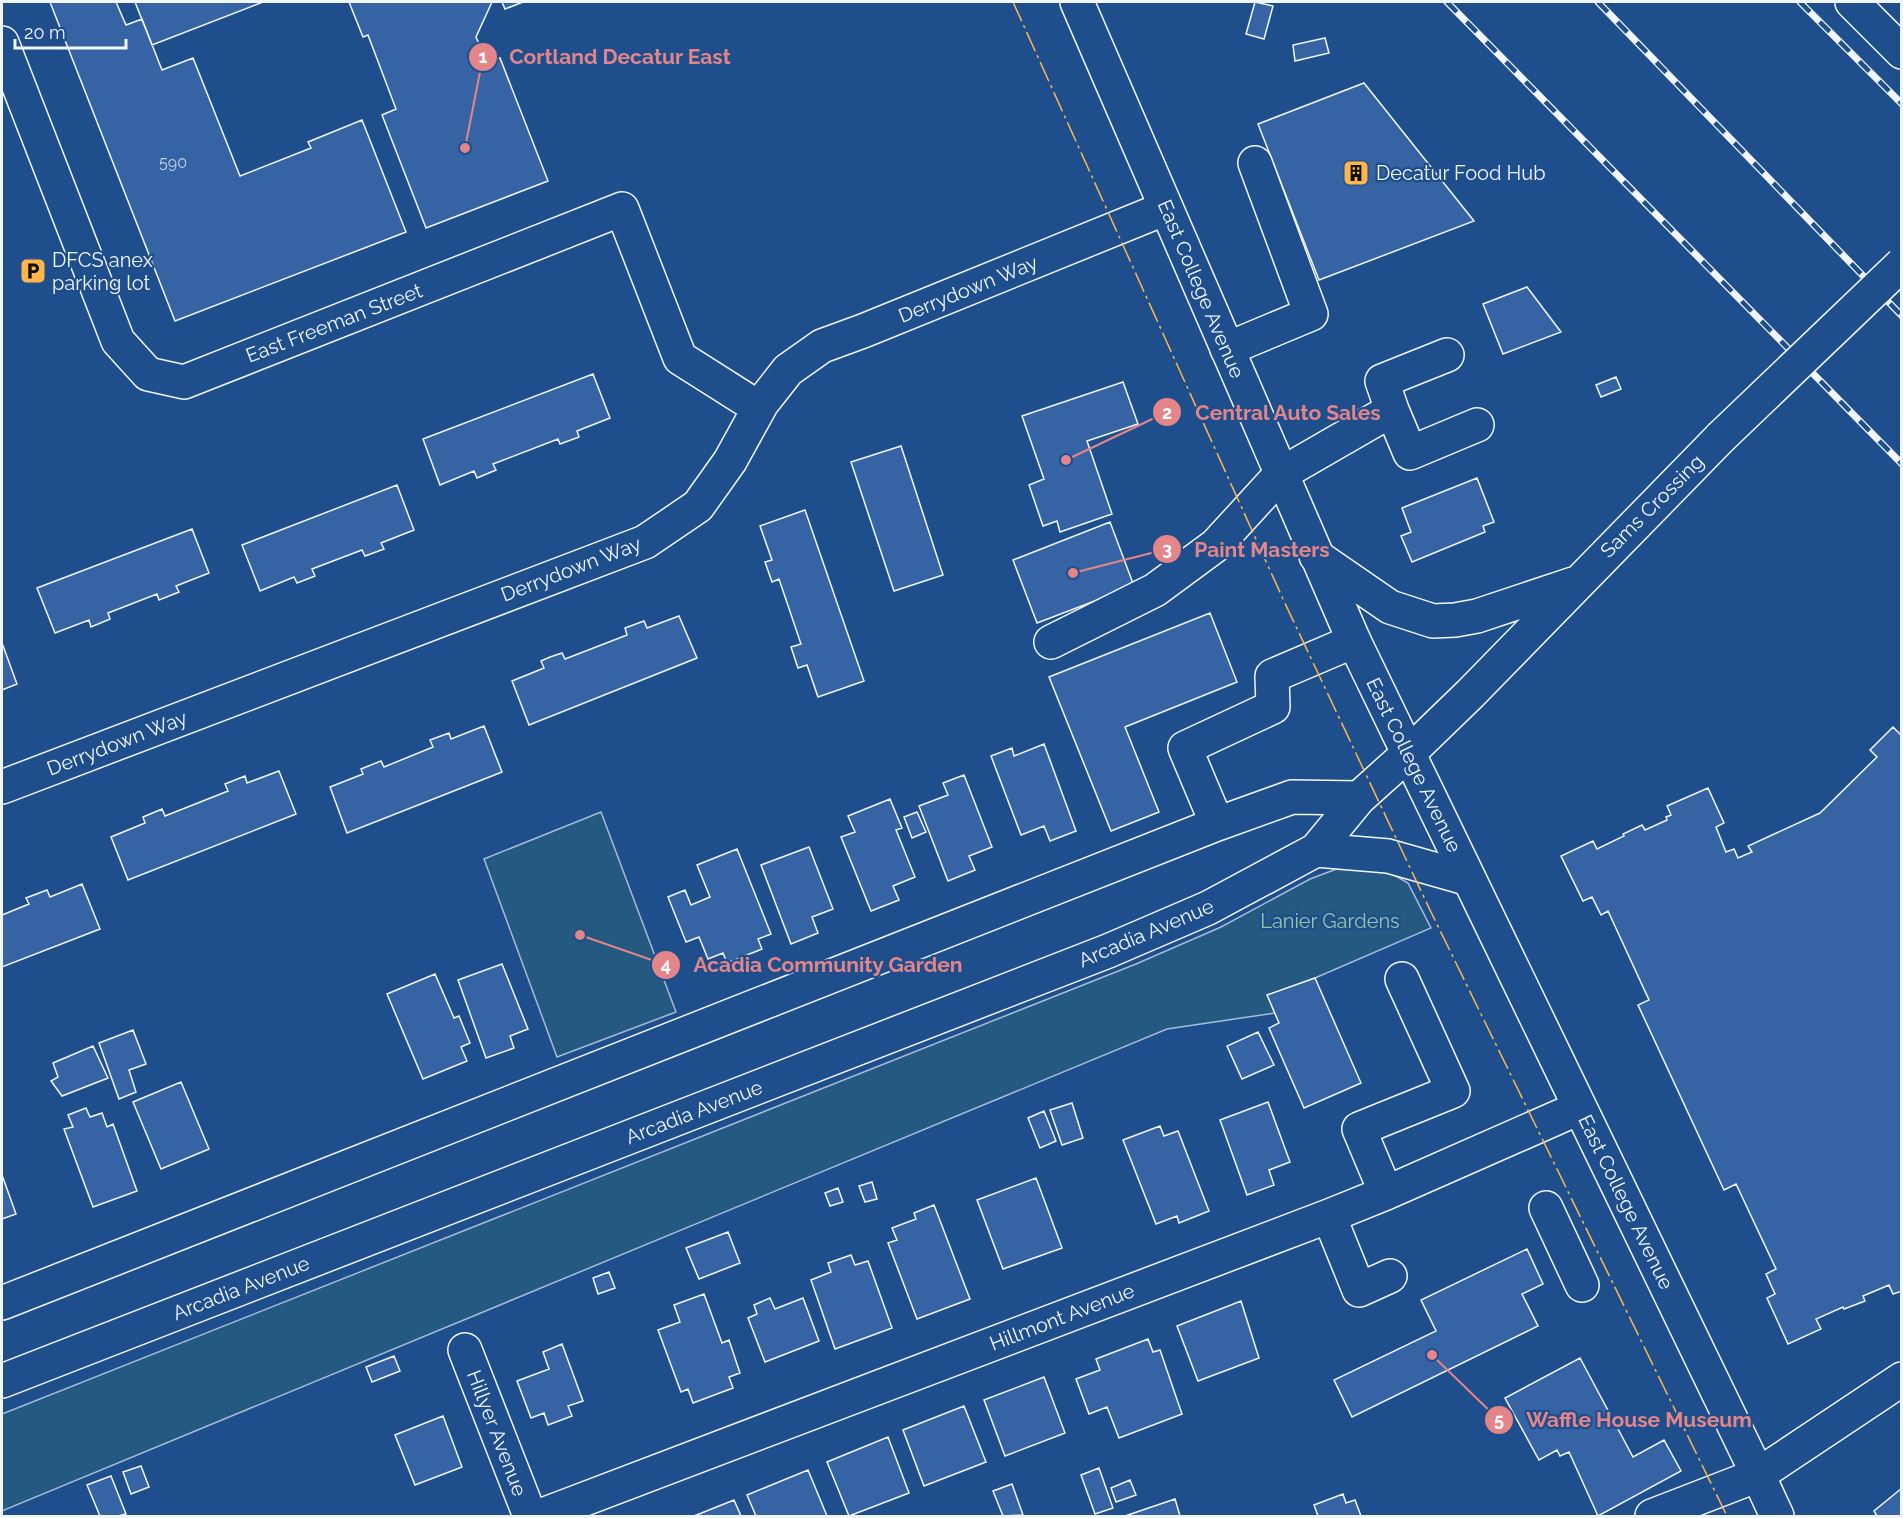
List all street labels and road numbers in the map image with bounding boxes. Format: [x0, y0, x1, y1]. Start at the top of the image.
street label: East College Avenue [1153, 196, 1250, 382]
street label: Derrydown Way [895, 250, 1041, 328]
street label: East Freeman Street [242, 278, 426, 368]
street label: Sams Crossing [1595, 449, 1709, 563]
street label: Derrydown Way [498, 531, 645, 607]
street label: East College Avenue [1361, 674, 1467, 857]
street label: Derrydown Way [44, 705, 191, 781]
street label: Arcadia Avenue [1075, 894, 1217, 972]
street label: Arcadia Avenue [622, 1075, 766, 1149]
street label: East College Avenue [1573, 1111, 1679, 1294]
street label: Arcadia Avenue [169, 1251, 313, 1325]
street label: Hillmont Avenue [986, 1278, 1138, 1356]
street label: Hillyer Avenue [462, 1367, 532, 1500]

